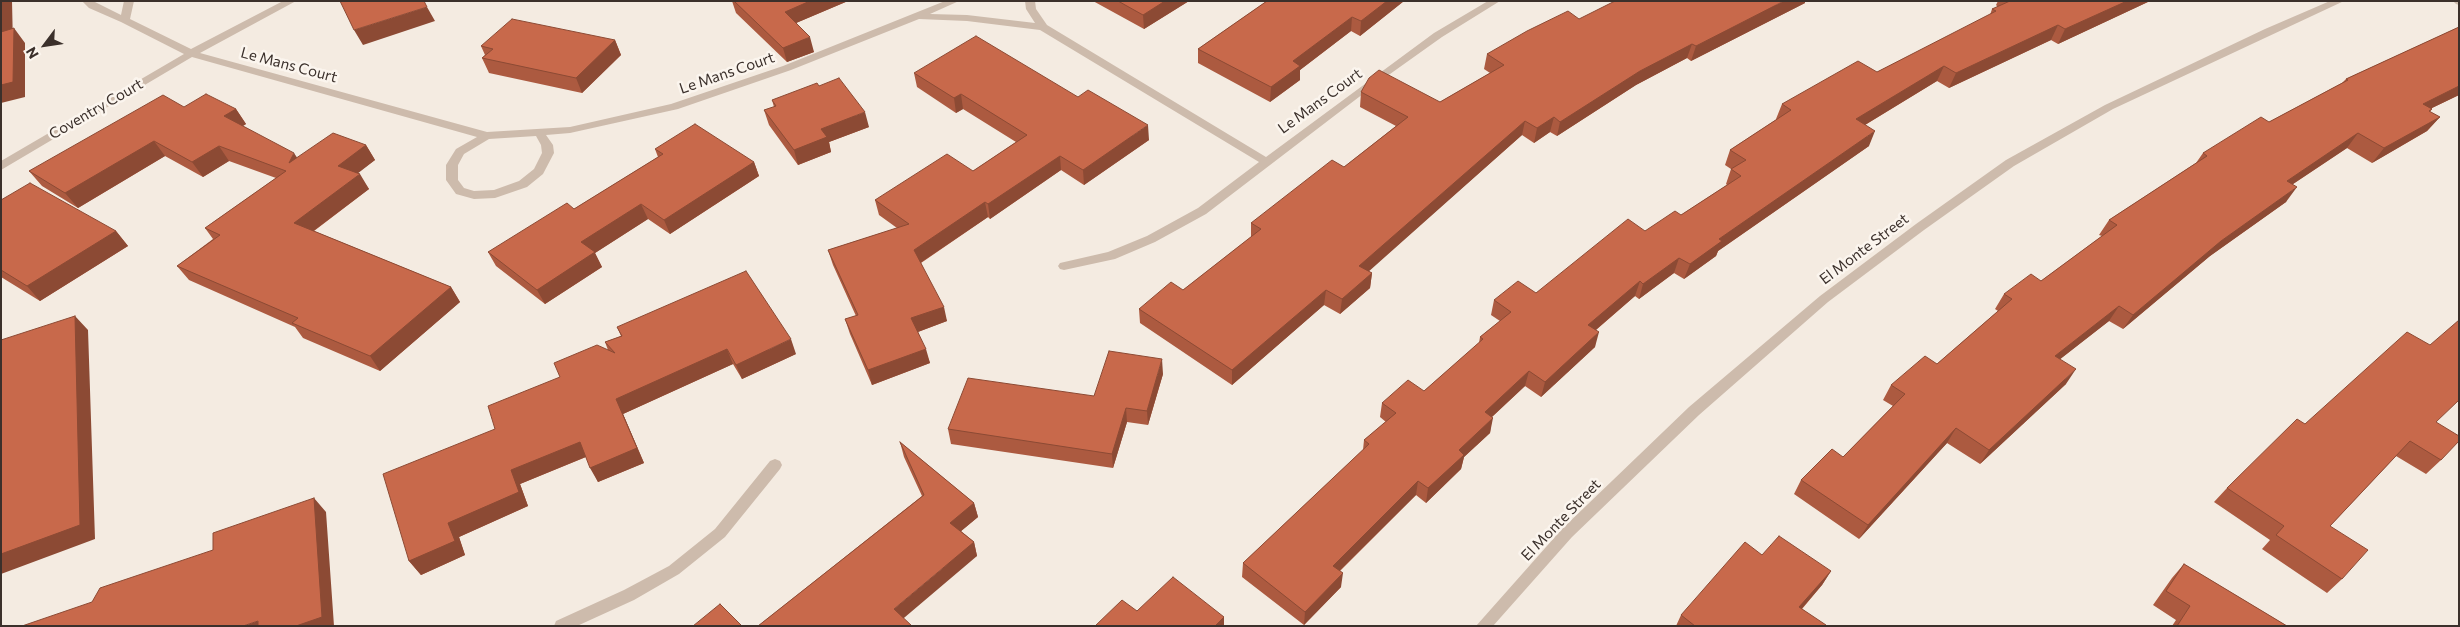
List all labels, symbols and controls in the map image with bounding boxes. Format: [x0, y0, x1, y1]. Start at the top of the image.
north arrow [20, 20, 70, 70]
street label: Le Mans Court [239, 43, 339, 87]
text: N [22, 44, 42, 62]
street label: Le Mans Court [677, 48, 777, 98]
street label: Le Mans Court [1274, 64, 1366, 138]
street label: Coventry Court [46, 75, 146, 143]
street label: El Monte Street [1816, 210, 1912, 288]
street label: El Monte Street [1517, 475, 1605, 565]

